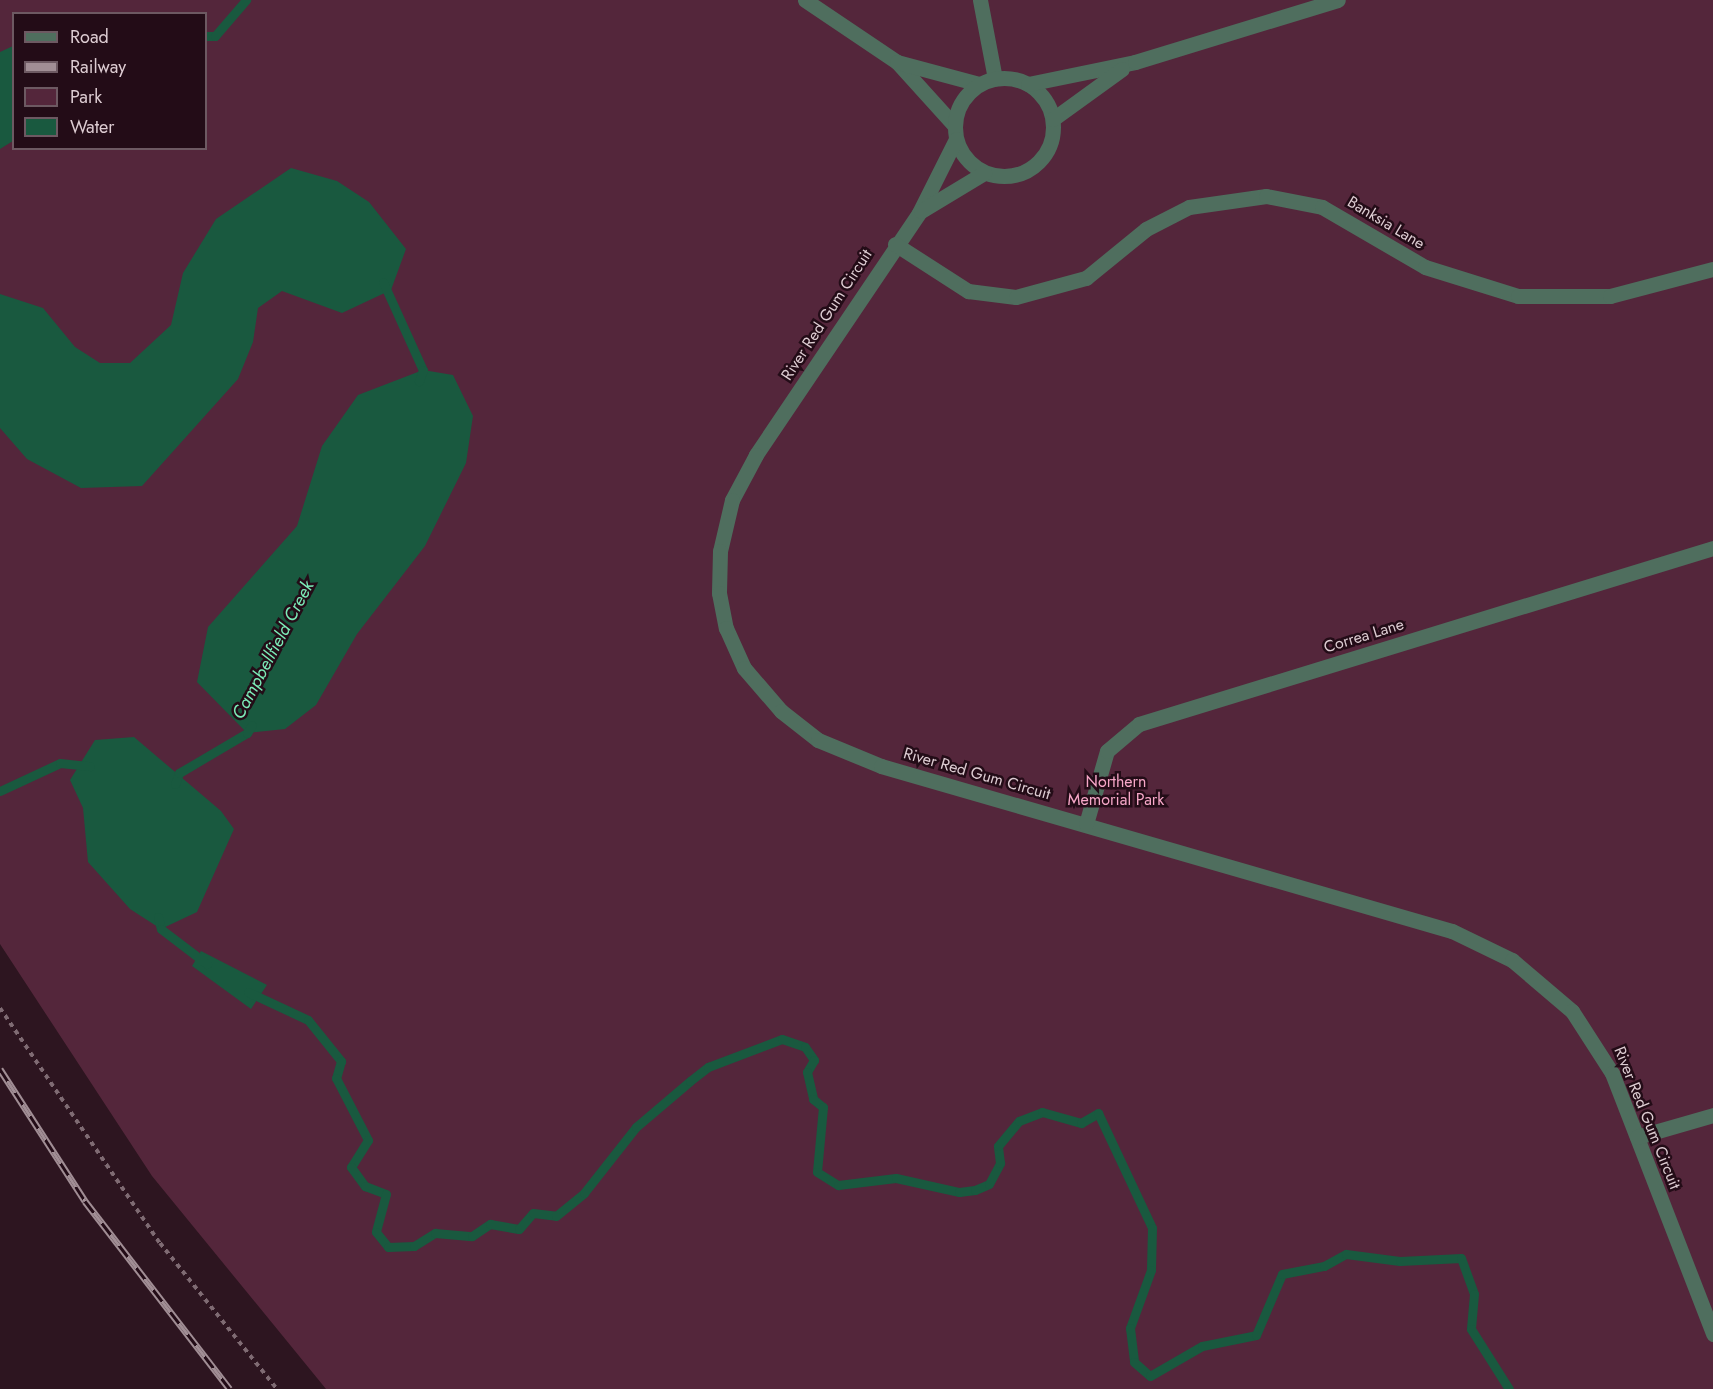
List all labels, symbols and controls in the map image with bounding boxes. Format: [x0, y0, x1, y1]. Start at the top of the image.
legend [12, 12, 207, 150]
text: Road [70, 24, 109, 50]
text: Railway [70, 54, 126, 80]
text: Park [70, 84, 102, 110]
text: Water [70, 114, 114, 140]
street label: Banksia Lane [1344, 192, 1428, 254]
street label: River Red Gum Circuit [778, 246, 876, 384]
water label: Campbellfield Creek [227, 577, 319, 723]
street label: Correa Lane [1322, 615, 1406, 657]
street label: River Red Gum Circuit [901, 744, 1053, 804]
park label: Northern Memorial Park [1068, 772, 1164, 810]
street label: River Red Gum Circuit [1610, 1044, 1684, 1192]

